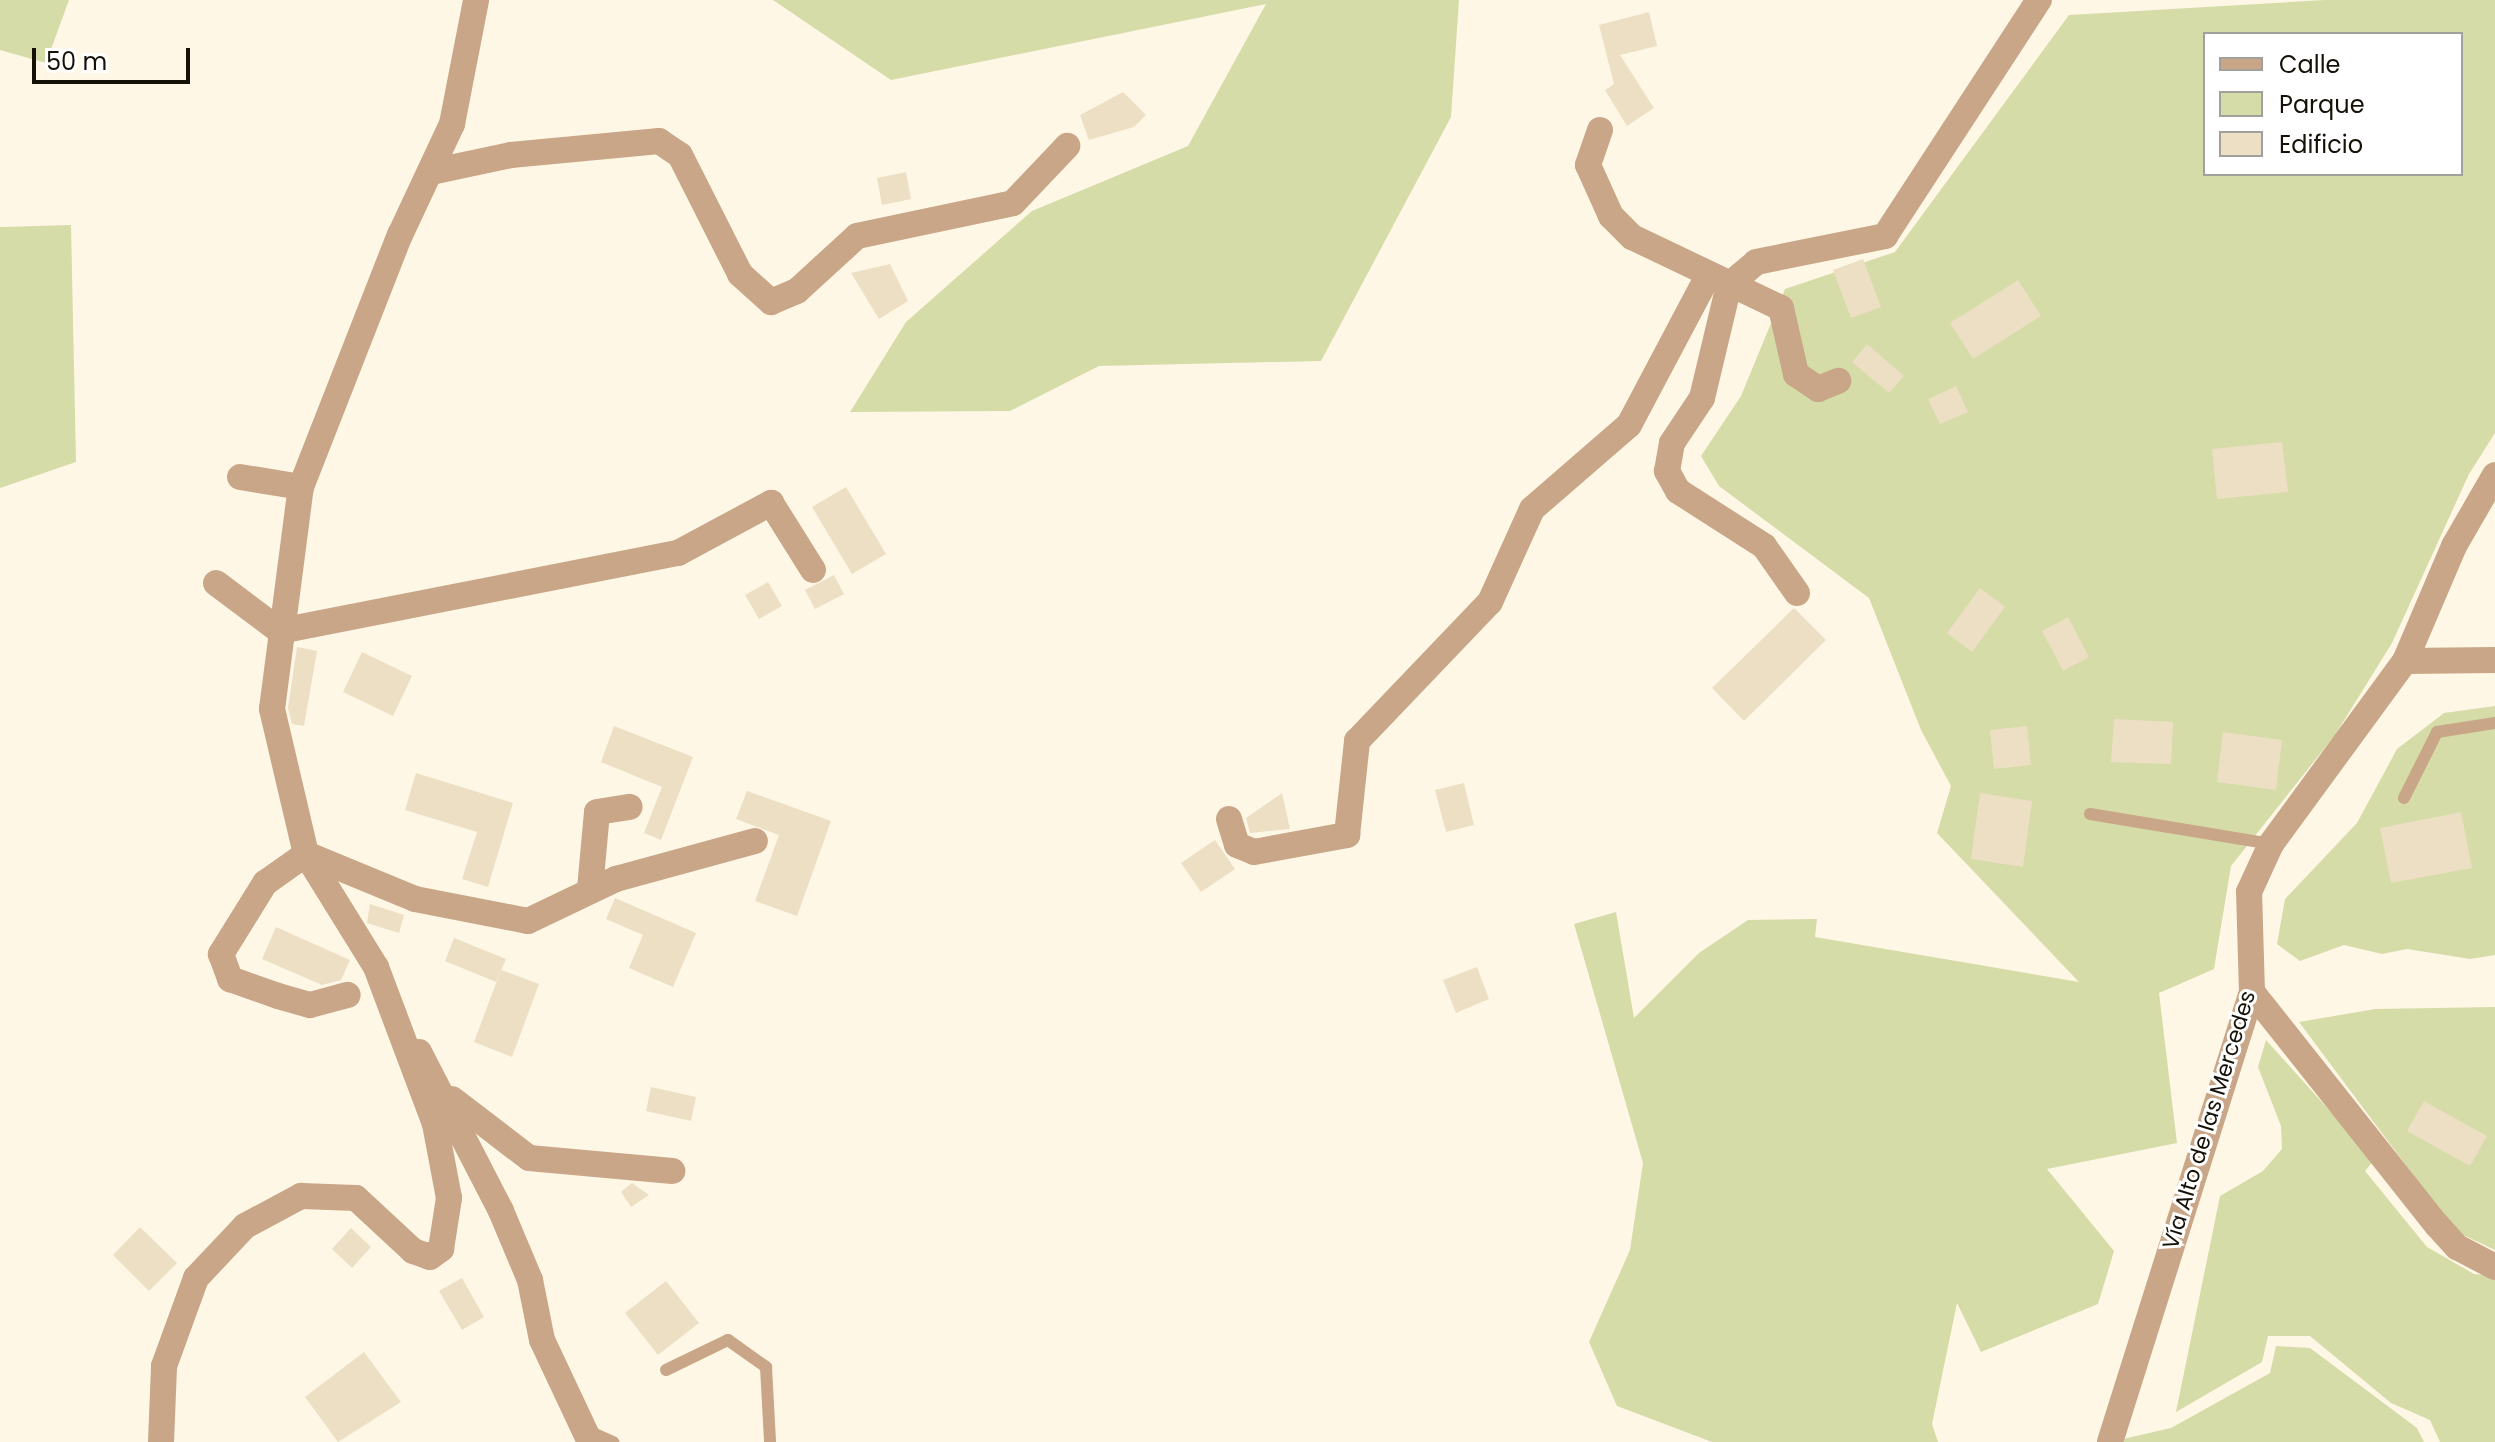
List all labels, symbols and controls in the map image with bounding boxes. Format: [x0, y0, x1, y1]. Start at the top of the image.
scale bar [36, 32, 194, 82]
legend [2203, 32, 2463, 176]
text: 50 m [46, 45, 107, 78]
text: Calle [2279, 48, 2340, 81]
text: Parque [2279, 88, 2365, 121]
text: Edificio [2279, 128, 2363, 161]
street label: Vía Alto de las Mercedes [2157, 987, 2261, 1253]

